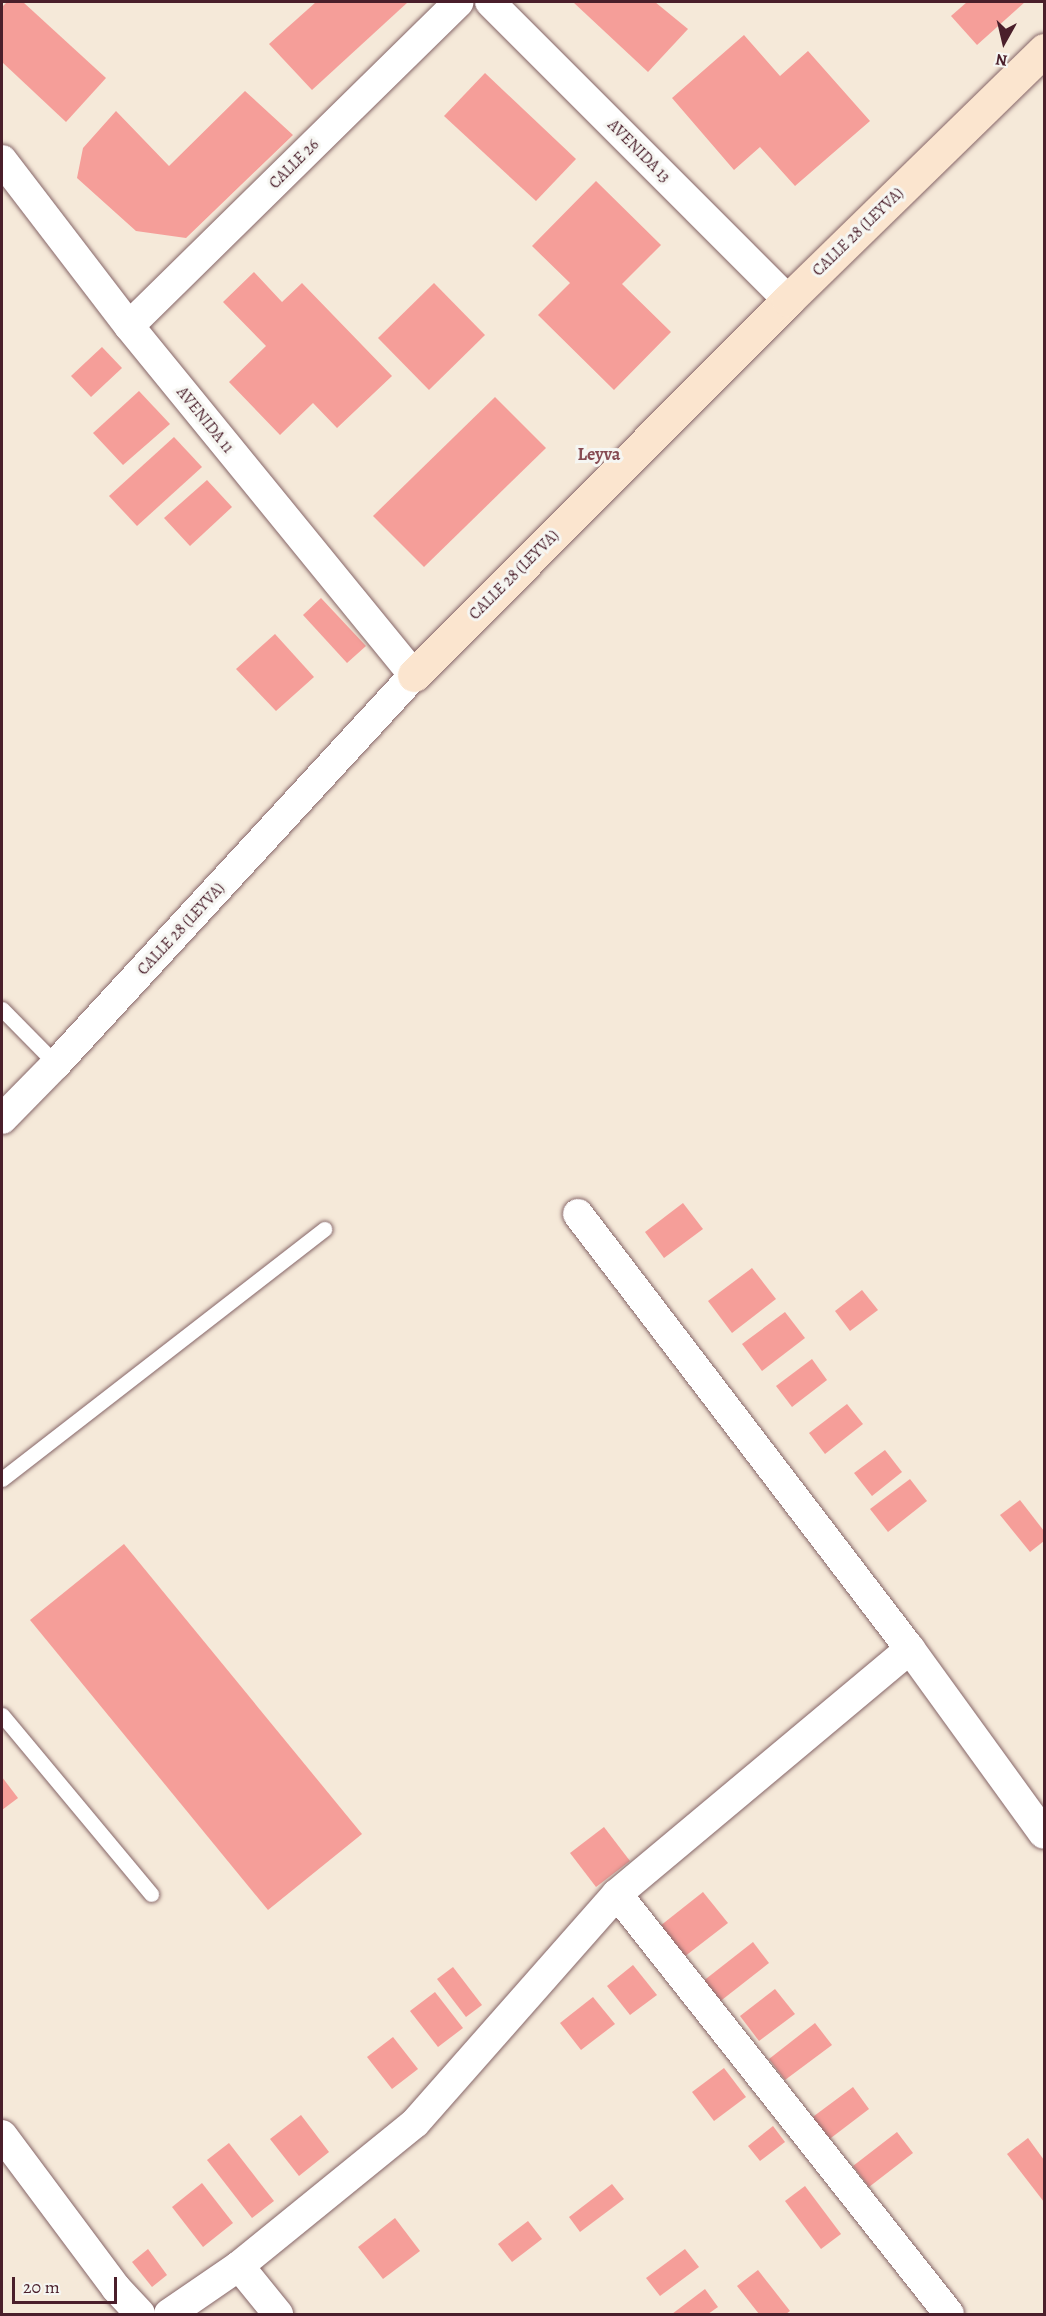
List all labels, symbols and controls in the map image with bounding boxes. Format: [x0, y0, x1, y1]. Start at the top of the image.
north arrow [974, 12, 1034, 72]
text: N [994, 48, 1009, 72]
street label: AVENIDA 13 [604, 116, 674, 186]
street label: CALLE 26 [265, 135, 323, 193]
street label: CALLE 28 (LEYVA) [808, 184, 908, 280]
street label: AVENIDA 11 [172, 383, 238, 457]
district label: Leyva [577, 443, 621, 465]
street label: CALLE 28 (LEYVA) [465, 526, 563, 624]
street label: CALLE 28 (LEYVA) [133, 879, 229, 979]
scale bar [15, 2265, 120, 2303]
text: 20 m [23, 2275, 60, 2299]

